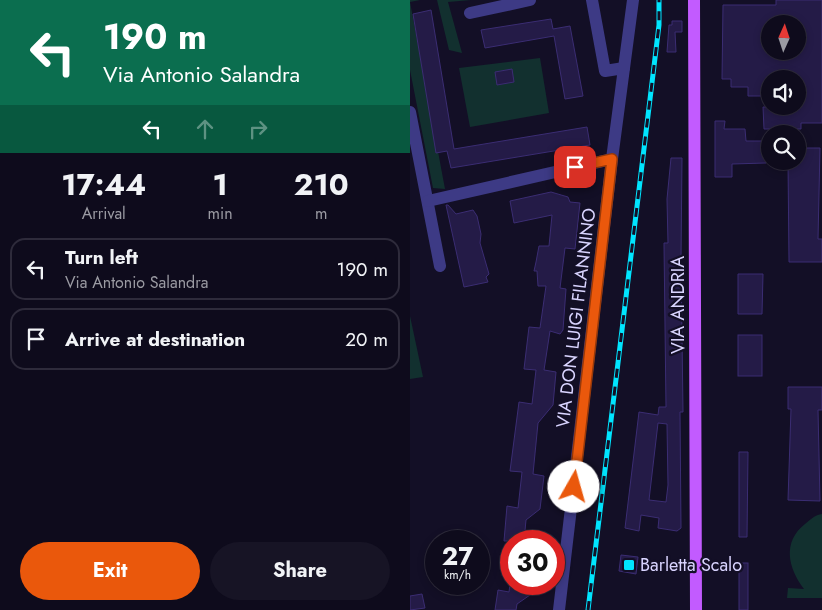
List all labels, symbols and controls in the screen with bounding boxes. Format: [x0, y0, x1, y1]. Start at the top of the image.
text: 190 m [103, 12, 207, 62]
north arrow [761, 15, 806, 60]
map controls [761, 15, 806, 170]
icon: left [20, 20, 85, 85]
text: Via Antonio Salandra [103, 58, 300, 90]
button: sound [761, 70, 806, 115]
icon: left [138, 115, 166, 143]
icon: ahead [191, 115, 219, 143]
icon: right [244, 115, 272, 143]
button: search [761, 125, 806, 170]
pin [554, 146, 596, 188]
icon: arrive [561, 153, 589, 181]
text: 17:44 [61, 163, 146, 206]
text: 1 [212, 163, 228, 206]
text: 210 [294, 163, 349, 206]
text: Arrival [82, 202, 126, 225]
text: min [208, 202, 233, 225]
text: m [315, 202, 327, 225]
street label: VIA DON LUIGI FILANNINO [550, 207, 602, 429]
text: Turn left [65, 244, 138, 271]
icon: left [22, 255, 50, 283]
text: 190 m [337, 256, 388, 283]
street label: VIA ANDRIA [665, 256, 691, 354]
text: Via Antonio Salandra [65, 271, 208, 294]
icon: arrive [22, 325, 50, 353]
text: Arrive at destination [65, 326, 245, 353]
text: 20 m [345, 326, 388, 353]
position arrow [547, 460, 599, 512]
speed limit sign: 30 [500, 530, 565, 595]
text: 27 [442, 538, 473, 574]
button: Exit [20, 542, 200, 600]
button: Share [210, 542, 390, 600]
place label: Barletta Scalo [640, 552, 742, 578]
marker: Barletta Scalo [622, 558, 636, 572]
text: km/h [444, 566, 471, 584]

